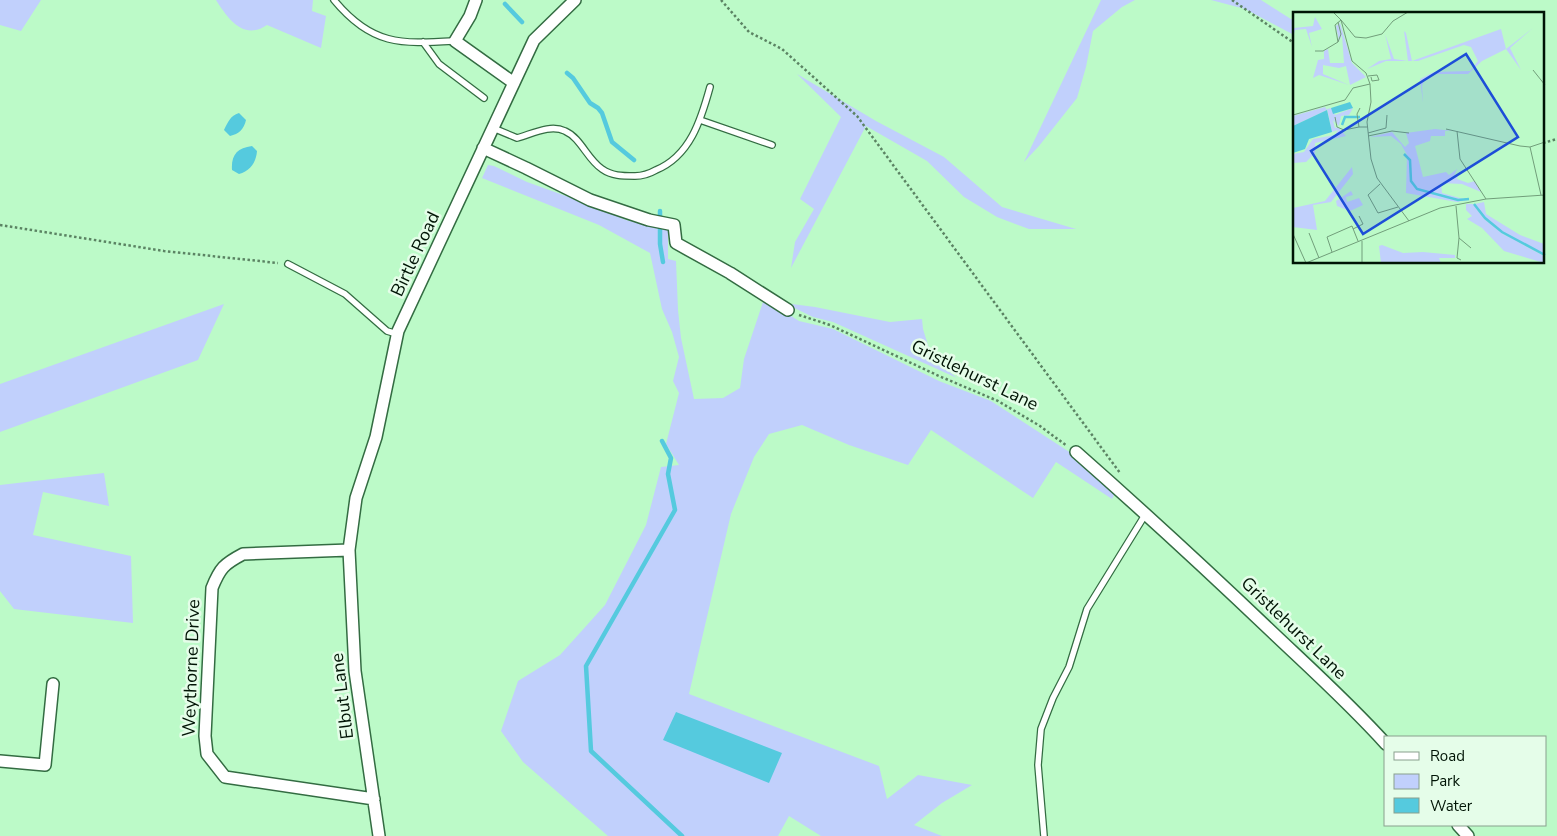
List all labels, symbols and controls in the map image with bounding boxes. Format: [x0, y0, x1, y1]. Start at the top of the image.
inset map [1293, 12, 1544, 264]
street label: Birtle Road [385, 208, 445, 300]
street label: Gristlehurst Lane [907, 334, 1043, 416]
street label: Gristlehurst Lane [1236, 571, 1352, 685]
street label: Weythorne Drive [177, 599, 205, 737]
street label: Elbut Lane [325, 652, 359, 740]
legend [1384, 736, 1547, 826]
text: Road [1430, 746, 1465, 766]
text: Park [1430, 771, 1460, 791]
text: Water [1430, 796, 1473, 816]

